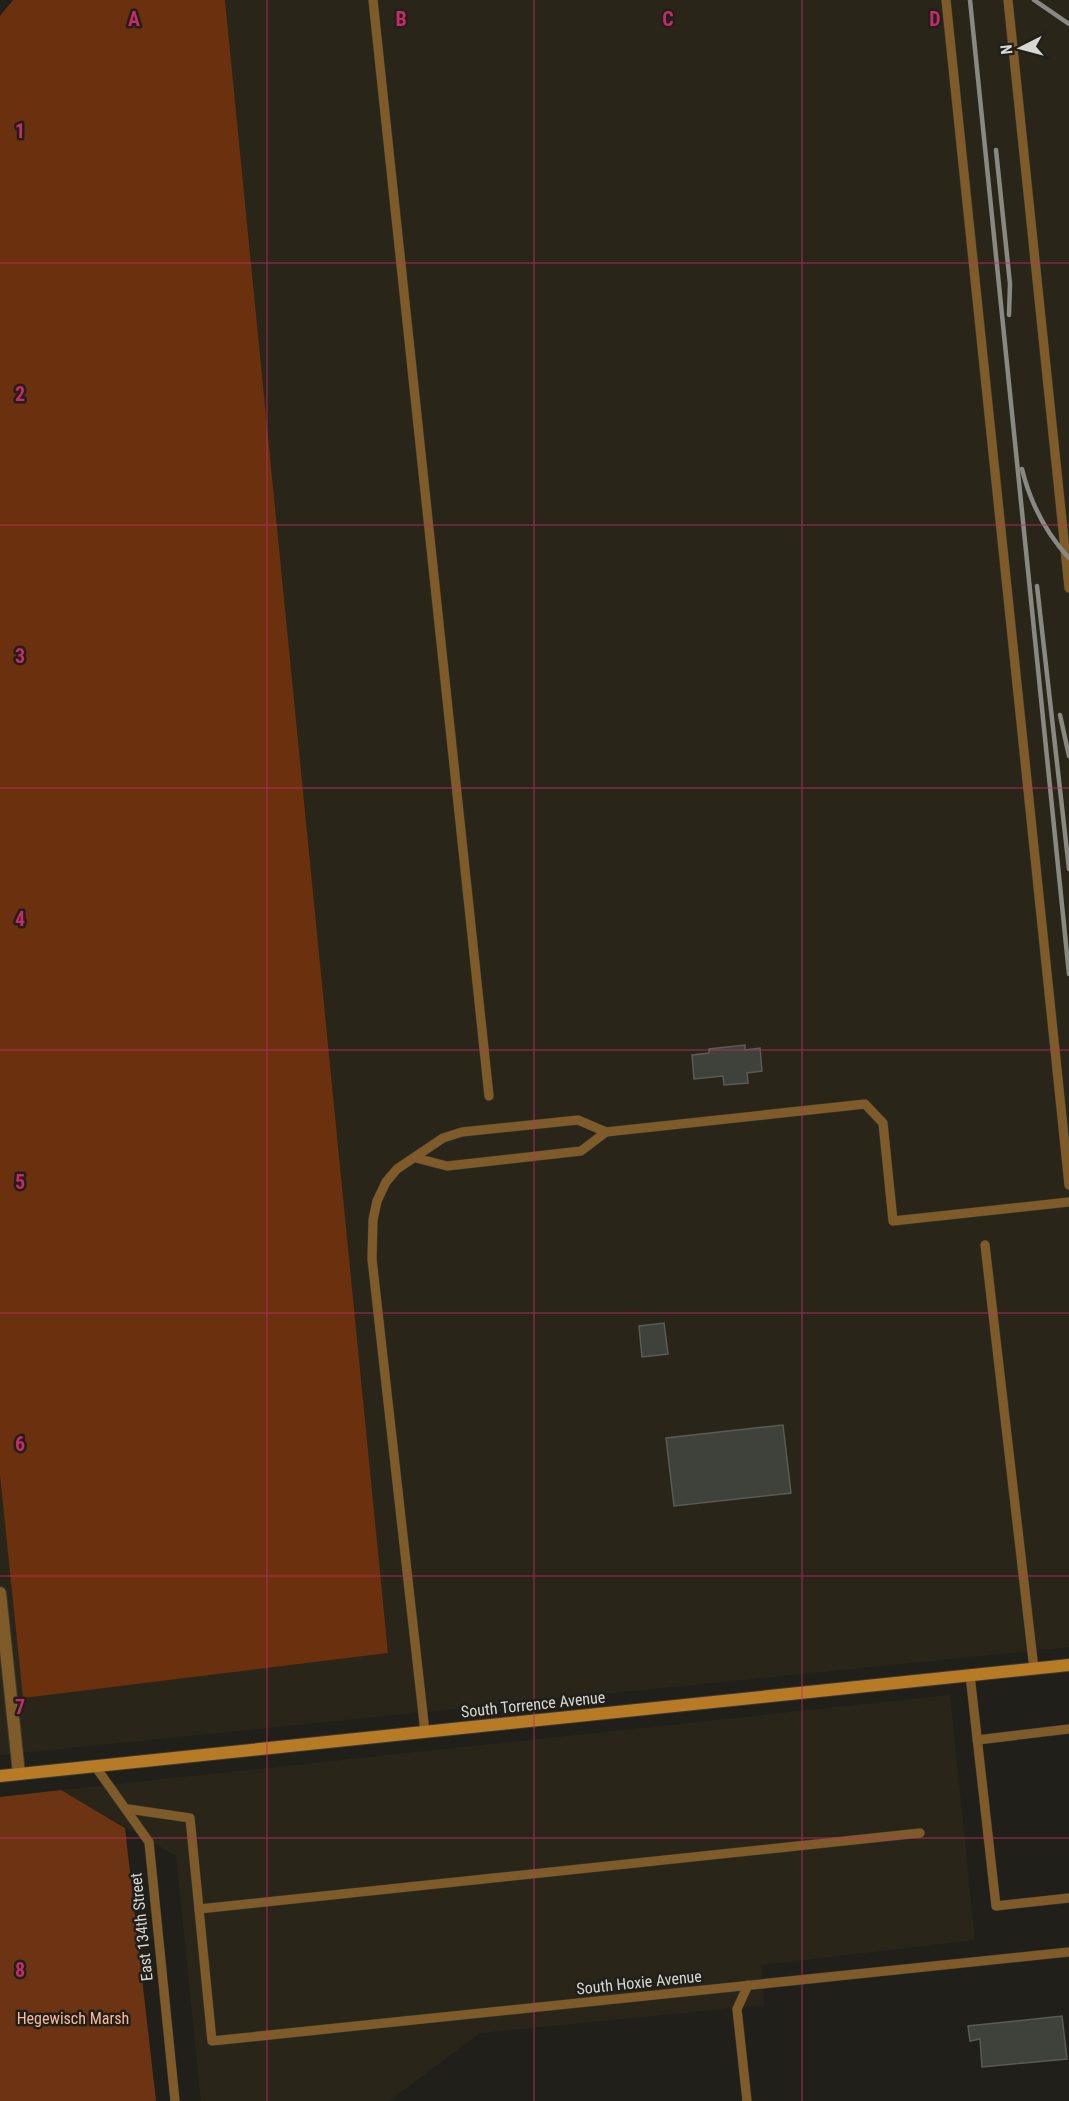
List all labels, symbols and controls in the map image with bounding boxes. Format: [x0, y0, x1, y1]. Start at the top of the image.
text: A [128, 7, 140, 31]
text: B [395, 7, 407, 31]
text: C [662, 7, 674, 31]
text: D [929, 7, 941, 31]
north arrow [991, 18, 1051, 78]
text: N [997, 44, 1017, 55]
text: 1 [15, 119, 25, 143]
text: 2 [15, 382, 25, 406]
text: 3 [15, 644, 25, 668]
text: 4 [15, 907, 25, 931]
text: 5 [15, 1170, 25, 1194]
text: 6 [15, 1432, 25, 1456]
street label: South Torrence Avenue [460, 1687, 606, 1722]
text: 7 [15, 1695, 25, 1719]
street label: East 134th Street [126, 1872, 157, 1982]
text: 8 [15, 1958, 25, 1982]
street label: South Hoxie Avenue [575, 1966, 703, 1999]
park label: Hegewisch Marsh [17, 2009, 129, 2028]

